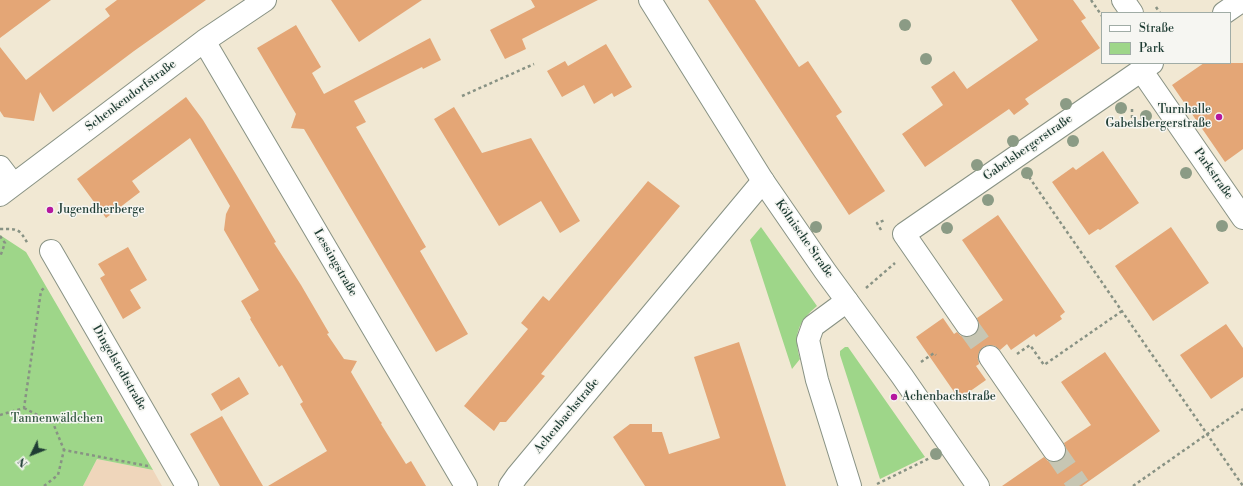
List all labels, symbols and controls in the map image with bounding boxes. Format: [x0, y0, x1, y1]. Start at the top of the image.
legend [1101, 12, 1231, 64]
text: Straße [1139, 21, 1174, 36]
text: Park [1139, 41, 1164, 56]
street label: Schenkendorfstraße [83, 57, 179, 135]
place label: Turnhalle Gabelsbergerstraße [1105, 103, 1211, 131]
street label: Gabelsbergerstraße [981, 112, 1075, 184]
marker: Turnhalle Gabelsbergerstraße [1214, 112, 1224, 122]
street label: Parkstraße [1190, 146, 1236, 202]
street label: Kölnische Straße [772, 197, 836, 281]
place label: Jugendherberge [58, 203, 144, 217]
marker: Jugendherberge [45, 205, 55, 215]
street label: Lessingstraße [310, 227, 360, 299]
street label: Dingelstedtstraße [89, 323, 149, 413]
street label: Achenbachstraße [531, 375, 603, 457]
place label: Achenbachstraße [902, 390, 996, 404]
marker: Achenbachstraße [889, 392, 899, 402]
park label: Tannenwäldchen [11, 412, 103, 426]
north arrow [12, 434, 52, 474]
text: N [15, 454, 31, 470]

